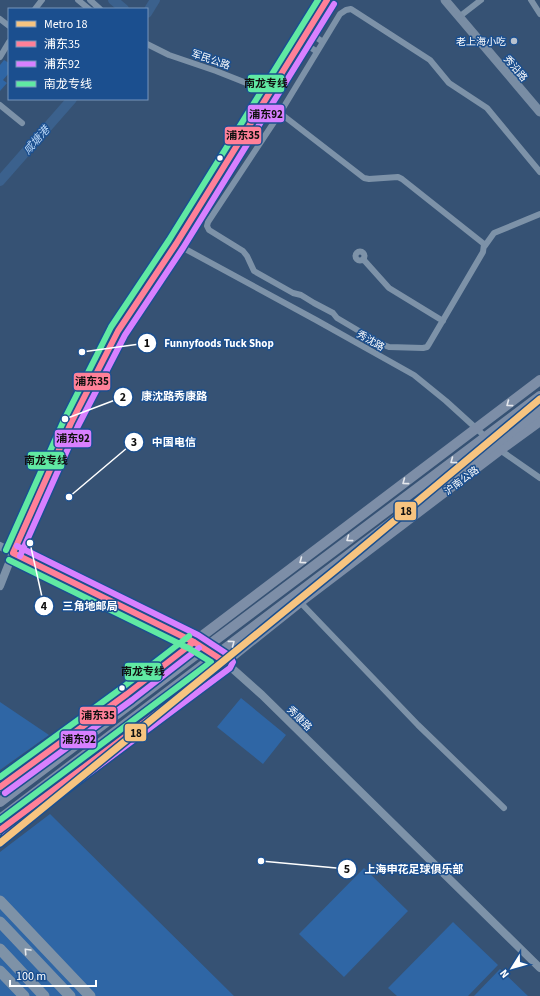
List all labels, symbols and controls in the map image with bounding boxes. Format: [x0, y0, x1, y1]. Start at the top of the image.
legend [8, 8, 148, 100]
text: Metro 18 [44, 16, 88, 33]
place label: 老上海小吃 [456, 35, 506, 49]
text: 浦东35 [44, 36, 80, 53]
marker: 老上海小吃 [509, 36, 519, 46]
street label: 军民公路 [189, 47, 232, 73]
street label: 秀沿路 [500, 53, 530, 85]
text: 浦东92 [44, 56, 80, 73]
line badge: 南龙专线 [247, 74, 285, 93]
text: 南龙专线 [44, 76, 92, 93]
text: 南龙专线 [244, 76, 288, 91]
line badge: 浦东92 [247, 104, 285, 123]
text: 浦东92 [249, 107, 283, 122]
water label: 咸塘港 [20, 121, 54, 158]
line badge: 浦东35 [224, 126, 262, 145]
text: 浦东35 [226, 128, 260, 143]
unlabelled marker [215, 153, 225, 163]
street label: 秀沈路 [354, 327, 387, 354]
callout: Funnyfoods Tuck Shop [137, 332, 282, 355]
text: 1 [144, 335, 150, 352]
text: Funnyfoods Tuck Shop [164, 336, 274, 351]
line badge: 浦东35 [73, 372, 111, 391]
text: 浦东35 [75, 374, 109, 389]
callout: 康沈路秀康路 [113, 385, 215, 408]
text: 2 [120, 389, 126, 406]
text: 康沈路秀康路 [141, 389, 208, 404]
one-way arrow [506, 399, 513, 406]
line badge: 浦东92 [54, 429, 92, 448]
callout: 中国电信 [124, 430, 204, 453]
text: 浦东92 [56, 431, 90, 446]
text: 3 [131, 434, 137, 451]
text: 中国电信 [152, 435, 196, 450]
line badge: 南龙专线 [27, 451, 65, 470]
text: 南龙专线 [24, 453, 68, 468]
one-way arrow [450, 456, 457, 464]
street label: 沪南公路 [441, 463, 482, 498]
one-way arrow [402, 477, 409, 485]
line badge: 18 [394, 501, 417, 521]
text: 18 [400, 504, 412, 519]
one-way arrow [346, 535, 353, 542]
one-way arrow [299, 556, 306, 563]
callout: 三角地邮局 [34, 595, 125, 618]
text: 4 [41, 598, 48, 615]
text: 三角地邮局 [63, 599, 118, 614]
one-way arrow [227, 641, 234, 648]
line badge: 南龙专线 [124, 662, 162, 681]
text: 南龙专线 [121, 664, 165, 679]
unlabelled marker [117, 683, 127, 693]
street label: 秀康路 [284, 703, 315, 734]
line badge: 浦东35 [79, 706, 117, 725]
text: 浦东35 [81, 708, 115, 723]
line badge: 18 [124, 723, 147, 742]
text: 18 [130, 726, 142, 741]
line badge: 浦东92 [60, 730, 97, 749]
text: 浦东92 [62, 732, 96, 747]
callout: 上海申花足球俱乐部 [337, 858, 472, 881]
text: 5 [344, 861, 350, 878]
text: 上海申花足球俱乐部 [365, 862, 464, 877]
one-way arrow [24, 948, 32, 956]
north arrow [492, 948, 532, 988]
scale bar [10, 962, 96, 988]
text: N [496, 966, 513, 981]
text: 100 m [16, 968, 46, 985]

